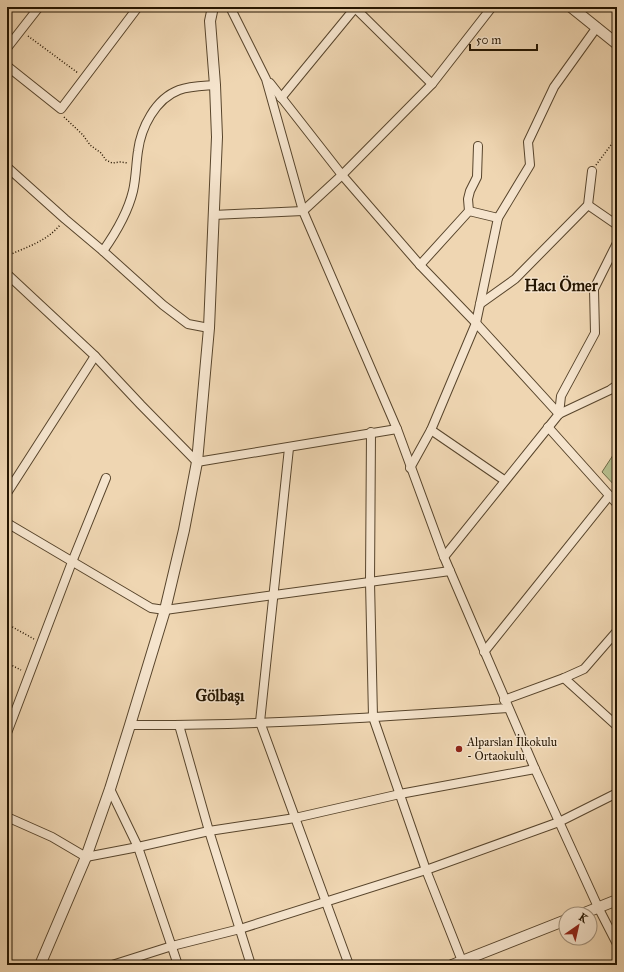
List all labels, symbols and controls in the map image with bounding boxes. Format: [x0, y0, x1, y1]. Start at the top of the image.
scale bar [470, 26, 537, 52]
text: 50 m [476, 33, 501, 47]
district label: Hacı Ömer [524, 275, 599, 295]
district label: Gölbaşı [196, 686, 245, 706]
place label: Alparslan İlkokulu - Ortaokulu [466, 734, 558, 763]
marker: Alparslan İlkokulu - Ortaokulu [454, 744, 464, 754]
north arrow [558, 906, 598, 946]
text: K [576, 911, 591, 926]

